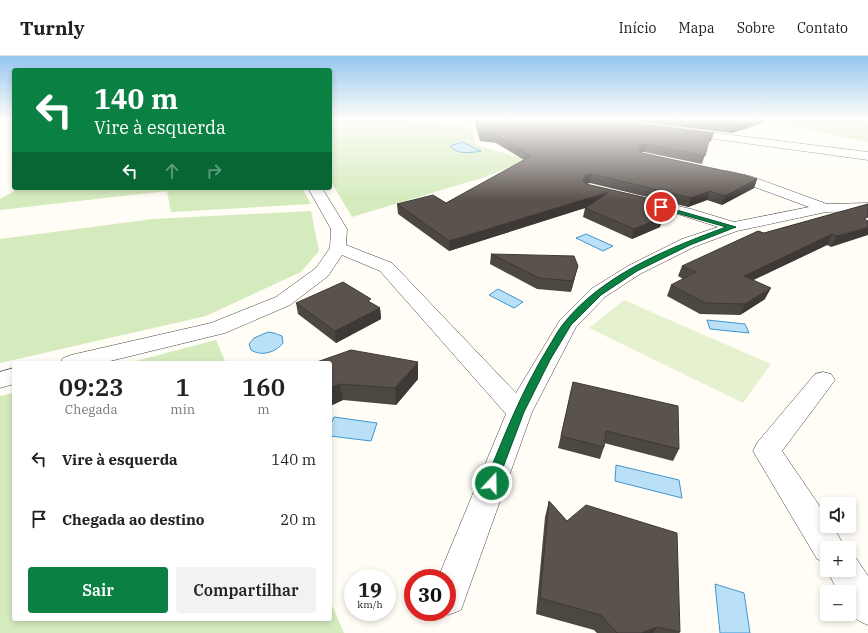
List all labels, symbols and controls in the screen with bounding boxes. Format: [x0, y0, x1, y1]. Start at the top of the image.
text: Turnly [20, 16, 85, 40]
text: Início [619, 19, 656, 37]
text: Mapa [678, 19, 715, 37]
text: Sobre [737, 19, 775, 37]
text: Contato [797, 19, 848, 37]
text: 140 m [94, 80, 178, 117]
icon: left [28, 84, 80, 136]
text: Vire à esquerda [94, 116, 226, 139]
icon: left [119, 160, 141, 182]
icon: ahead [161, 160, 183, 182]
icon: right [203, 160, 225, 182]
pin [644, 190, 678, 224]
icon: arrive [650, 196, 672, 218]
text: 09:23 [59, 371, 124, 403]
text: 1 [176, 371, 190, 403]
text: 160 [242, 371, 285, 403]
text: Chegada [65, 401, 118, 418]
text: min [170, 401, 195, 418]
text: m [257, 401, 270, 418]
icon: left [28, 448, 50, 470]
text: Vire à esquerda [62, 450, 178, 469]
text: 140 m [271, 450, 316, 469]
position arrow [471, 462, 513, 504]
map controls [820, 497, 856, 621]
button: sound [820, 497, 856, 533]
icon: arrive [28, 508, 50, 530]
text: Chegada ao destino [62, 510, 205, 529]
text: 20 m [280, 510, 316, 529]
button: + [820, 541, 856, 577]
button: Sair [28, 567, 168, 613]
button: Compartilhar [176, 567, 316, 613]
speed limit sign: 30 [404, 569, 456, 621]
text: 19 [358, 576, 382, 603]
button: − [820, 585, 856, 621]
text: km/h [357, 598, 383, 611]

